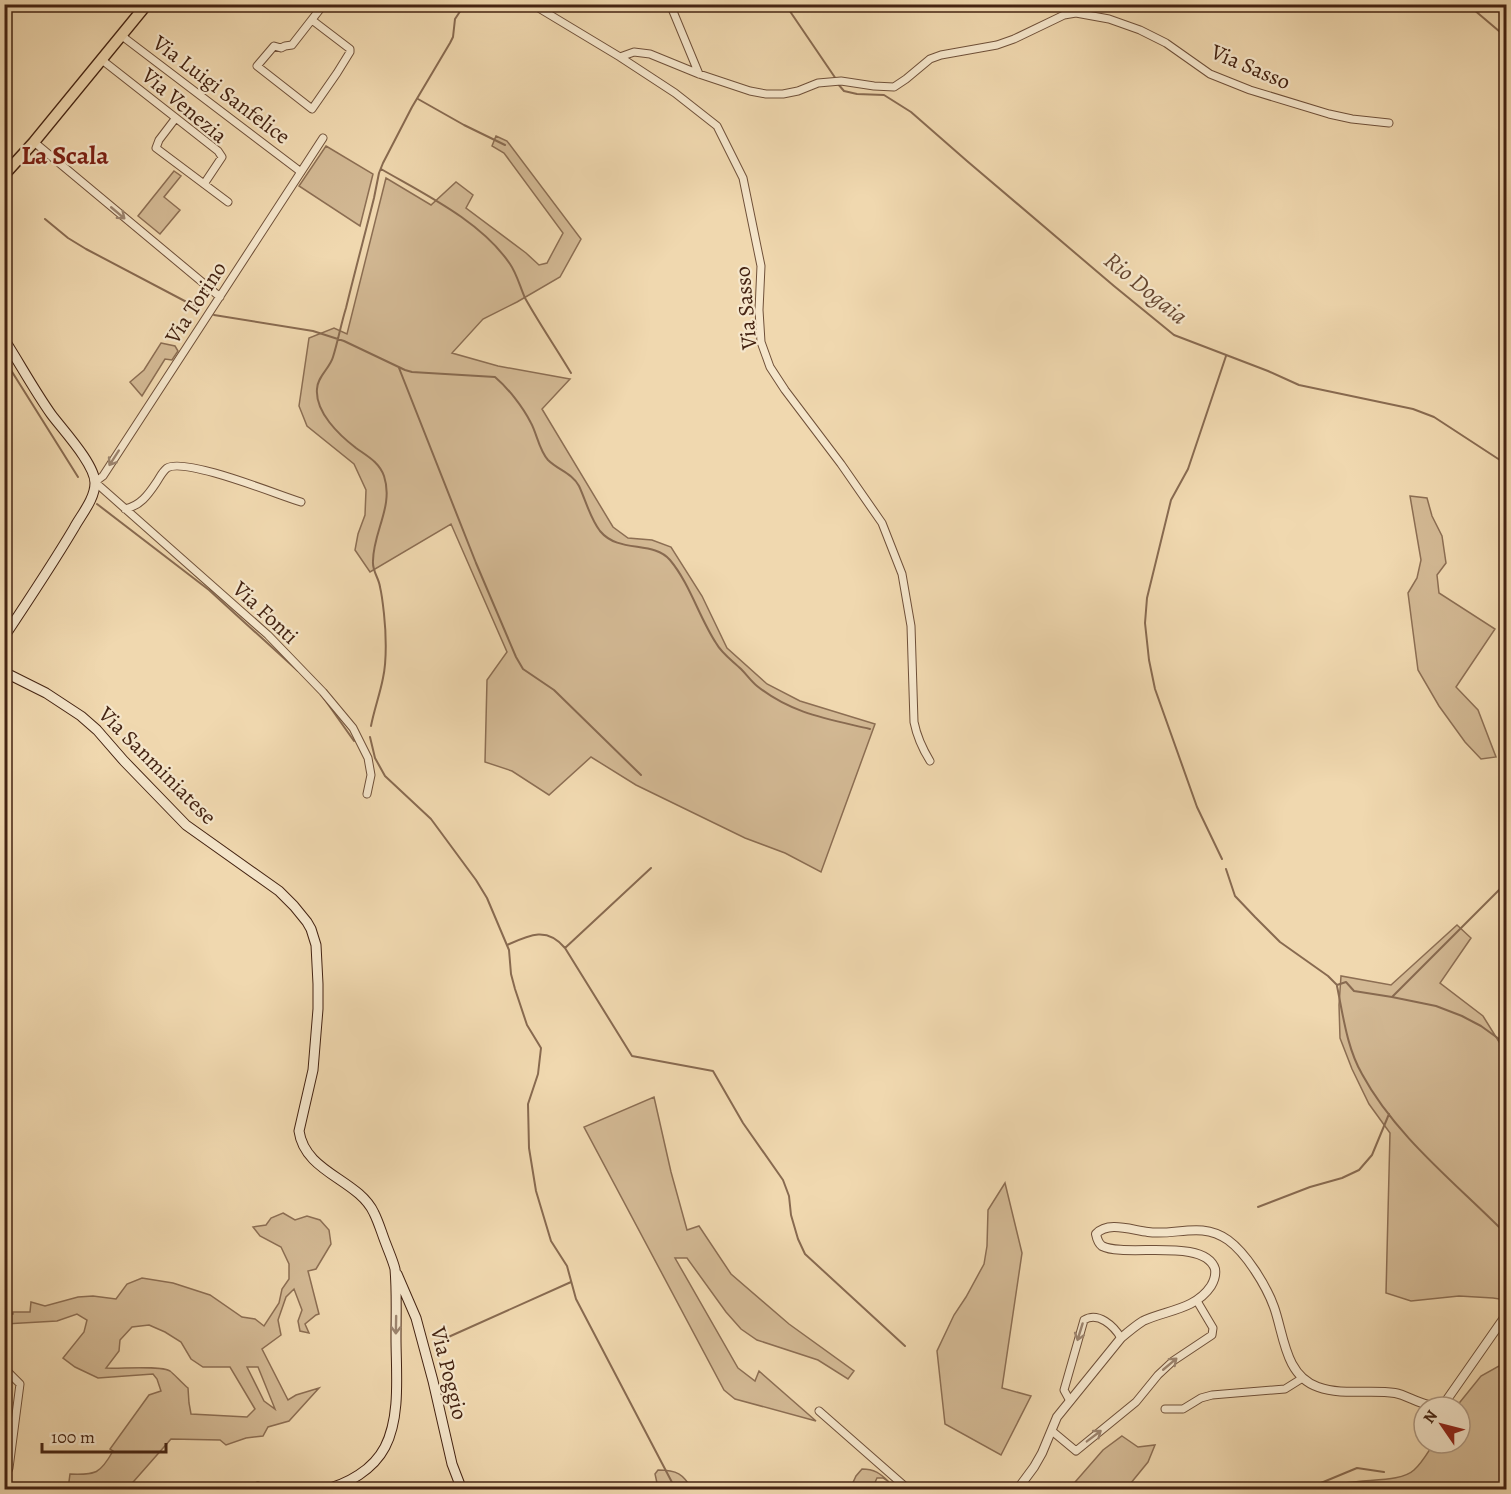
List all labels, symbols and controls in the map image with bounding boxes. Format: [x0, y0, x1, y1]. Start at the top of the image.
street label: Via Luigi Sanfelice [146, 28, 296, 151]
street label: Via Sasso [1205, 36, 1295, 97]
street label: Via Venezia [134, 60, 234, 151]
district label: La Scala [21, 138, 109, 173]
one-way arrow [110, 206, 125, 220]
water label: Rio Dogaia [1097, 244, 1195, 332]
street label: Via Torino [157, 255, 234, 350]
street label: Via Sasso [727, 265, 765, 352]
one-way arrow [108, 449, 120, 466]
street label: Via Fonti [225, 574, 305, 651]
street label: Via Sanminiatese [91, 699, 223, 831]
one-way arrow [390, 1315, 402, 1335]
street label: Via Poggio [423, 1323, 475, 1423]
one-way arrow [1074, 1323, 1085, 1342]
one-way arrow [1162, 1357, 1177, 1371]
north arrow [1412, 1395, 1472, 1455]
text: N [1418, 1406, 1443, 1428]
scale bar [42, 1416, 166, 1454]
text: 100 m [51, 1425, 95, 1449]
one-way arrow [1086, 1430, 1102, 1443]

